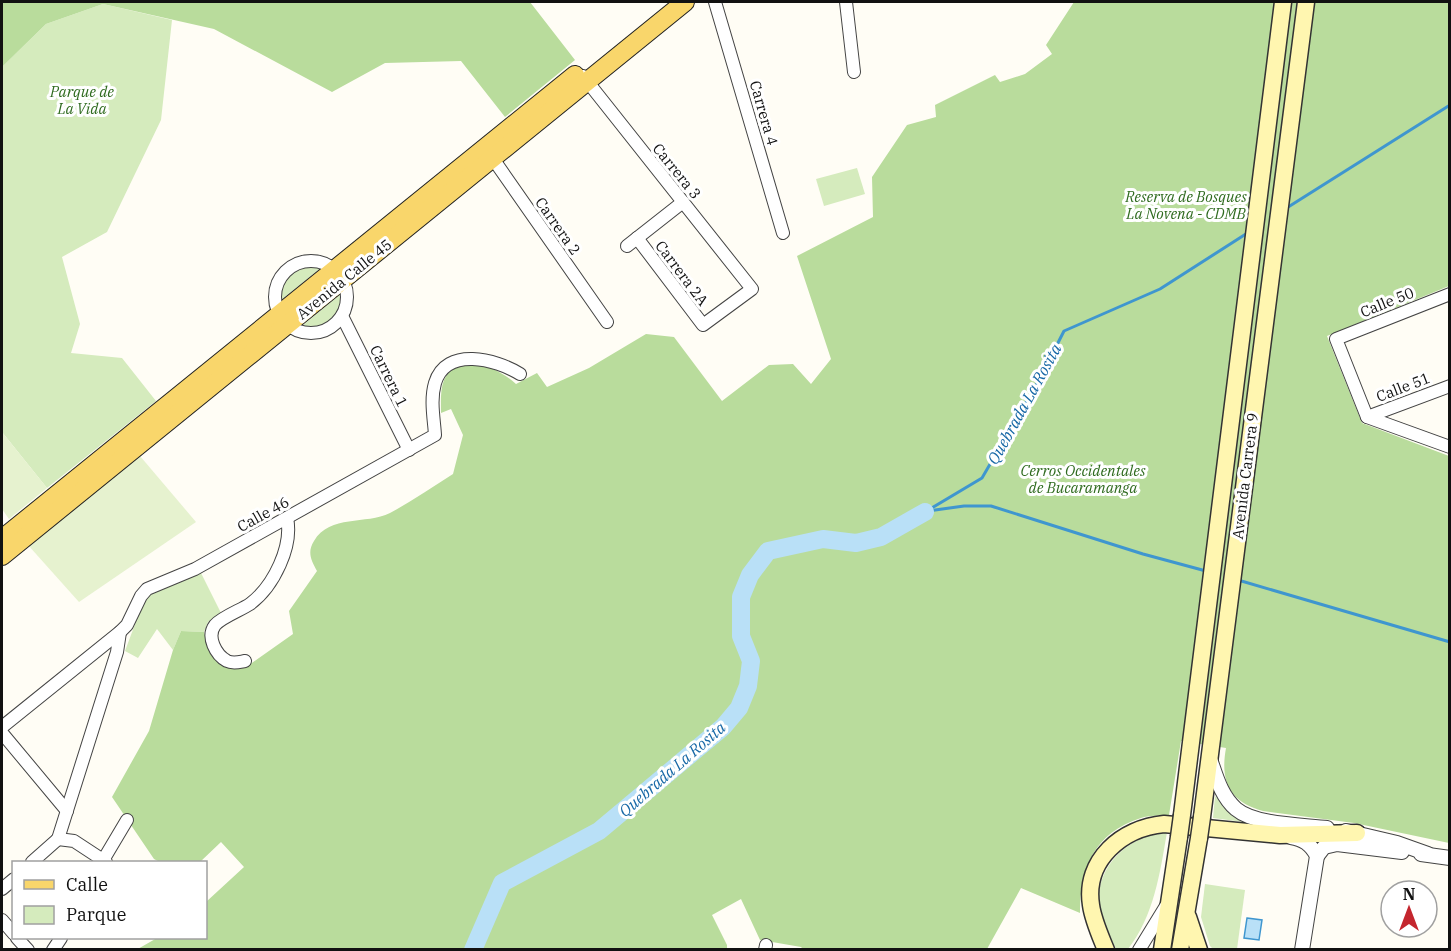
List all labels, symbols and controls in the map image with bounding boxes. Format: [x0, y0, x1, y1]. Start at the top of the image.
street label: Carrera 4 [746, 78, 782, 148]
park label: Parque de La Vida [49, 82, 114, 118]
street label: Carrera 3 [649, 139, 705, 203]
park label: Reserva de Bosques La Novena - CDMB [1124, 187, 1247, 223]
street label: Carrera 2 [531, 193, 585, 259]
street label: Avenida Calle 45 [292, 235, 396, 323]
street label: Carrera 2A [651, 237, 713, 310]
street label: Calle 50 [1357, 283, 1417, 321]
water label: Quebrada La Rosita [983, 340, 1066, 468]
street label: Carrera 1 [366, 342, 412, 410]
street label: Calle 51 [1373, 368, 1433, 406]
street label: Avenida Carrera 9 [1228, 412, 1262, 540]
park label: Cerros Occidentales de Bucaramanga [1020, 461, 1146, 497]
street label: Calle 46 [234, 492, 292, 536]
water label: Quebrada La Rosita [615, 717, 730, 821]
legend [12, 861, 207, 939]
text: Calle [66, 873, 108, 896]
north arrow [1379, 879, 1439, 939]
text: N [1403, 884, 1415, 904]
text: Parque [66, 903, 126, 926]

